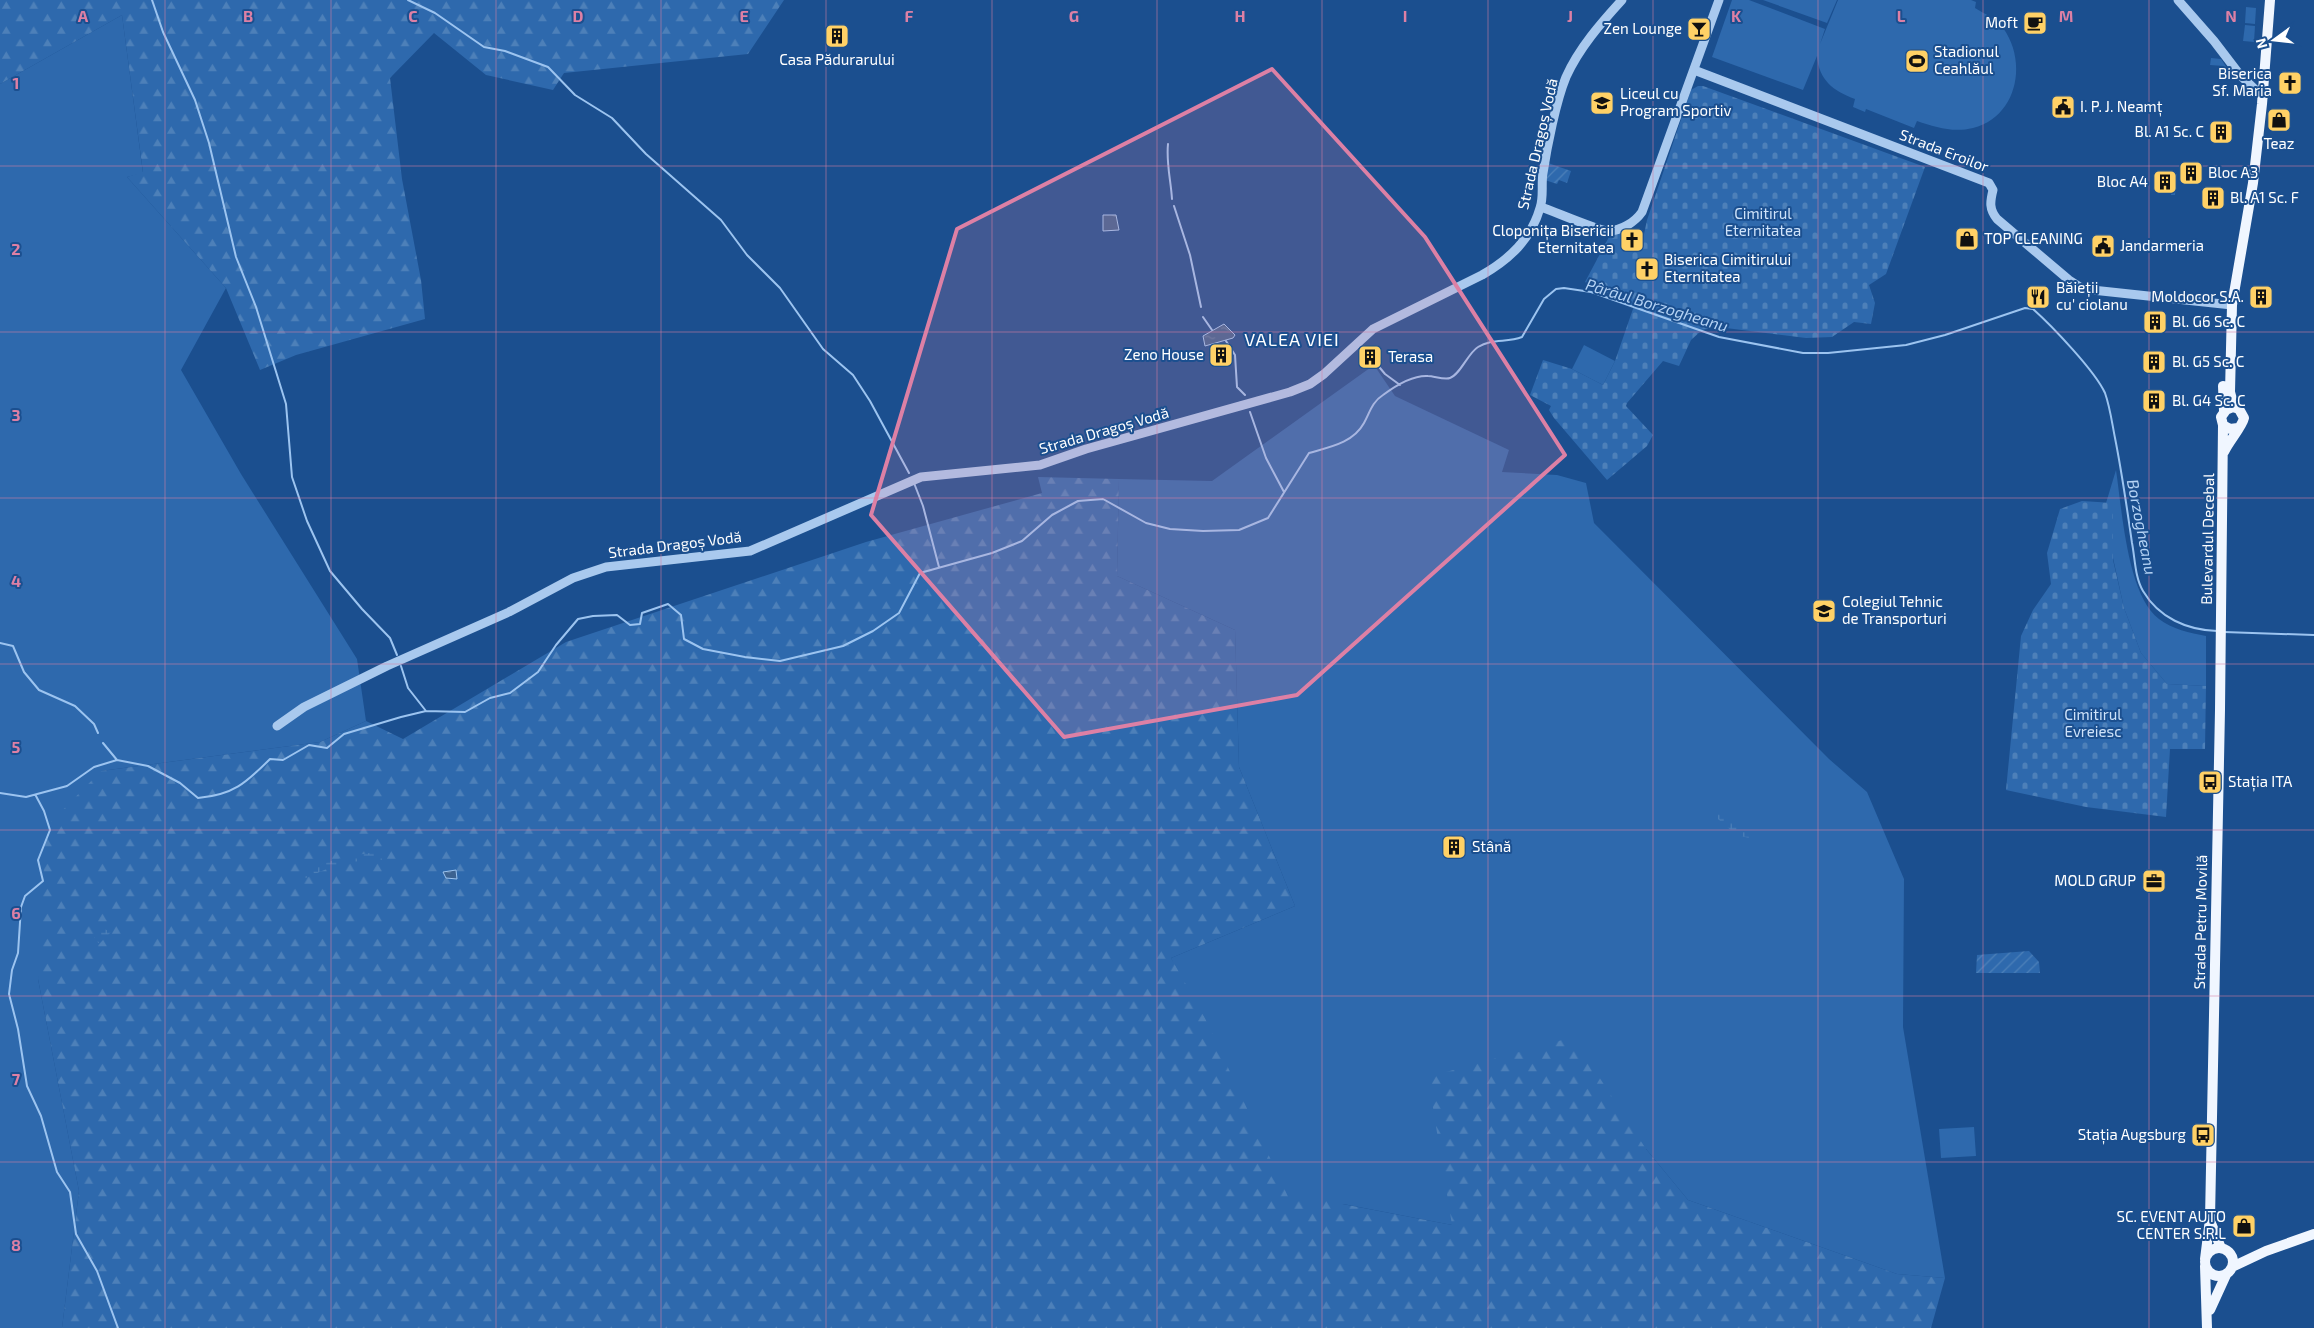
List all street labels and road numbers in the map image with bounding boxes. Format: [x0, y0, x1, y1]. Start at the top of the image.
street label: Strada Dragoș Vodă [1513, 76, 1563, 212]
street label: Strada Eroilor [1897, 125, 1991, 175]
street label: Strada Dragoș Vodă [1037, 403, 1171, 459]
street label: Bulevardul Decebal [2197, 473, 2217, 605]
street label: Strada Dragoș Vodă [607, 527, 743, 563]
street label: Strada Petru Movilă [2190, 854, 2210, 990]

